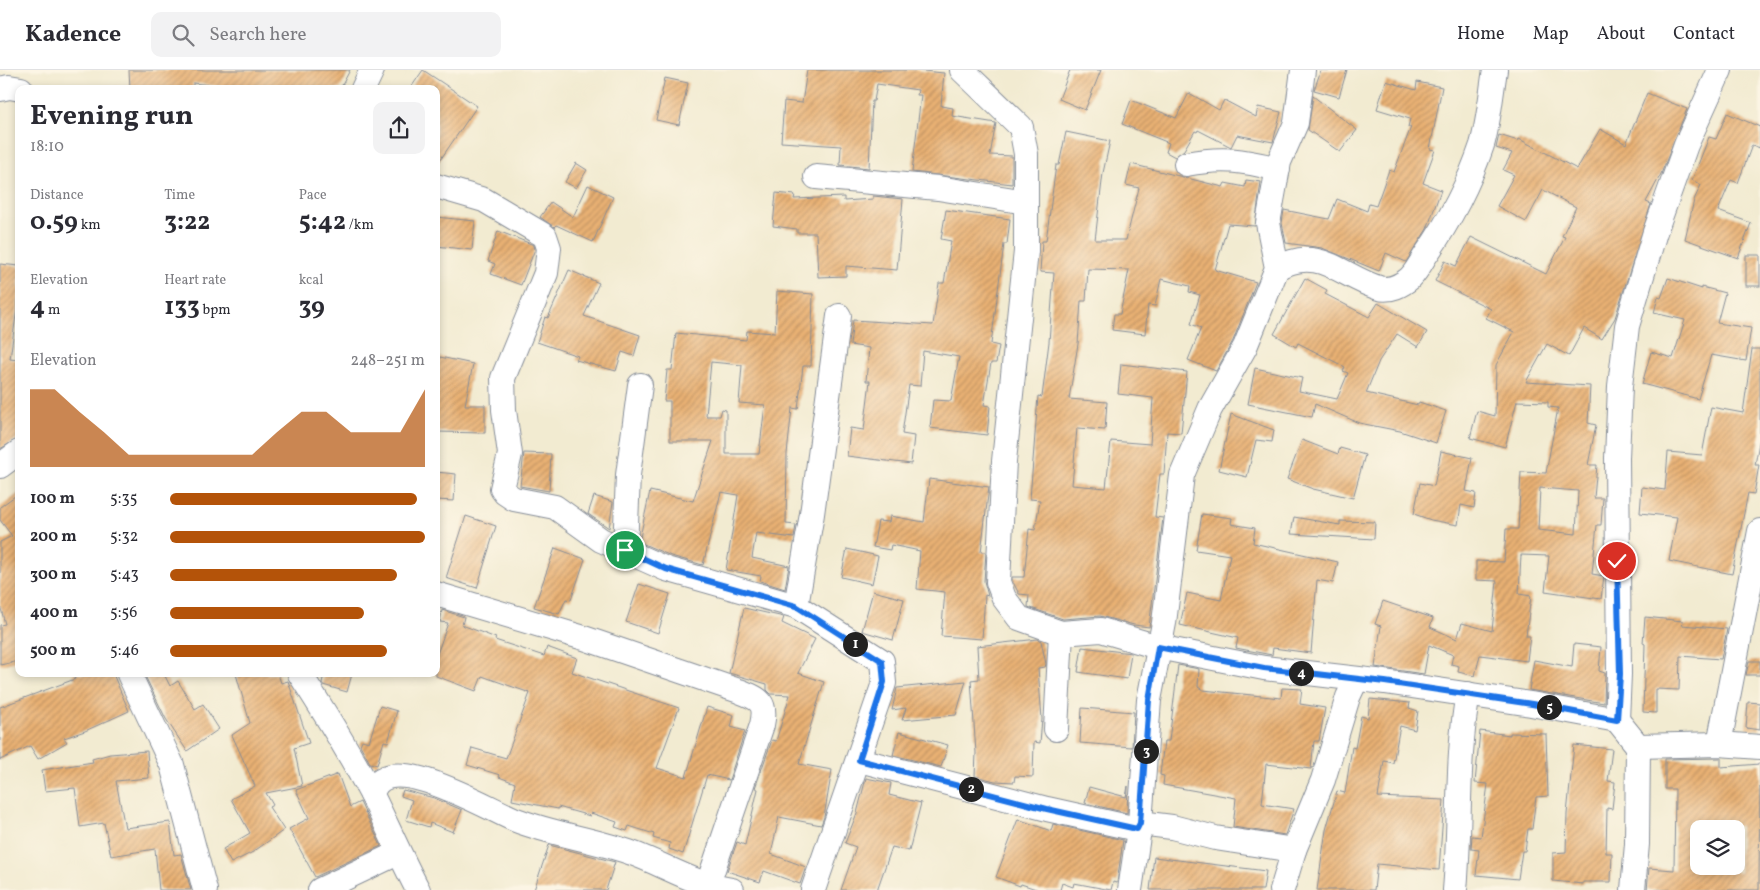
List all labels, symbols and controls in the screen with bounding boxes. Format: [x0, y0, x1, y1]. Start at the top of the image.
search box [151, 12, 501, 57]
text: Kadence [25, 18, 121, 52]
icon: search [169, 21, 197, 49]
text: Search here [209, 22, 307, 48]
text: Home [1457, 22, 1505, 47]
text: Map [1533, 22, 1569, 47]
text: About [1597, 22, 1645, 47]
text: Contact [1673, 22, 1735, 47]
text: Evening run [30, 97, 194, 136]
button: share [373, 102, 425, 154]
text: 18:10 [30, 136, 64, 158]
text: Distance [30, 186, 84, 205]
text: Time [164, 186, 195, 205]
text: Pace [299, 186, 327, 205]
text: 0.59 [30, 205, 78, 240]
text: 3:22 [164, 205, 210, 240]
text: 5:42 [299, 205, 346, 240]
text: km [78, 216, 101, 235]
text: /km [346, 216, 374, 235]
text: Elevation [30, 271, 88, 290]
text: Heart rate [164, 271, 226, 290]
text: kcal [299, 271, 324, 290]
text: 4 [30, 290, 45, 325]
text: 133 [164, 290, 200, 325]
text: 39 [299, 290, 325, 325]
text: m [45, 301, 60, 320]
text: bpm [200, 301, 231, 320]
text: Elevation [30, 350, 97, 372]
text: 248–251 m [351, 350, 425, 372]
text: 100 m [30, 488, 75, 510]
text: 5:35 [110, 488, 137, 510]
text: 200 m [30, 526, 77, 548]
text: 5:32 [110, 526, 138, 548]
pin [604, 529, 646, 571]
icon: arrive [611, 536, 639, 564]
pin [1596, 540, 1638, 582]
icon: check [1603, 547, 1631, 575]
text: 300 m [30, 564, 76, 586]
text: 5:43 [110, 564, 139, 586]
text: 400 m [30, 602, 78, 624]
text: 5:56 [110, 602, 137, 624]
pin: 1 [842, 632, 868, 656]
text: 1 [853, 635, 858, 654]
text: 500 m [30, 640, 76, 662]
text: 5:46 [110, 640, 139, 662]
pin: 4 [1288, 660, 1314, 686]
text: 4 [1297, 664, 1306, 683]
pin: 5 [1536, 694, 1562, 720]
text: 5 [1546, 698, 1553, 717]
pin: 3 [1134, 738, 1158, 764]
text: 3 [1143, 742, 1150, 761]
pin: 2 [958, 776, 984, 802]
text: 2 [968, 780, 975, 799]
map controls [1690, 820, 1745, 875]
button: layers [1690, 820, 1745, 875]

